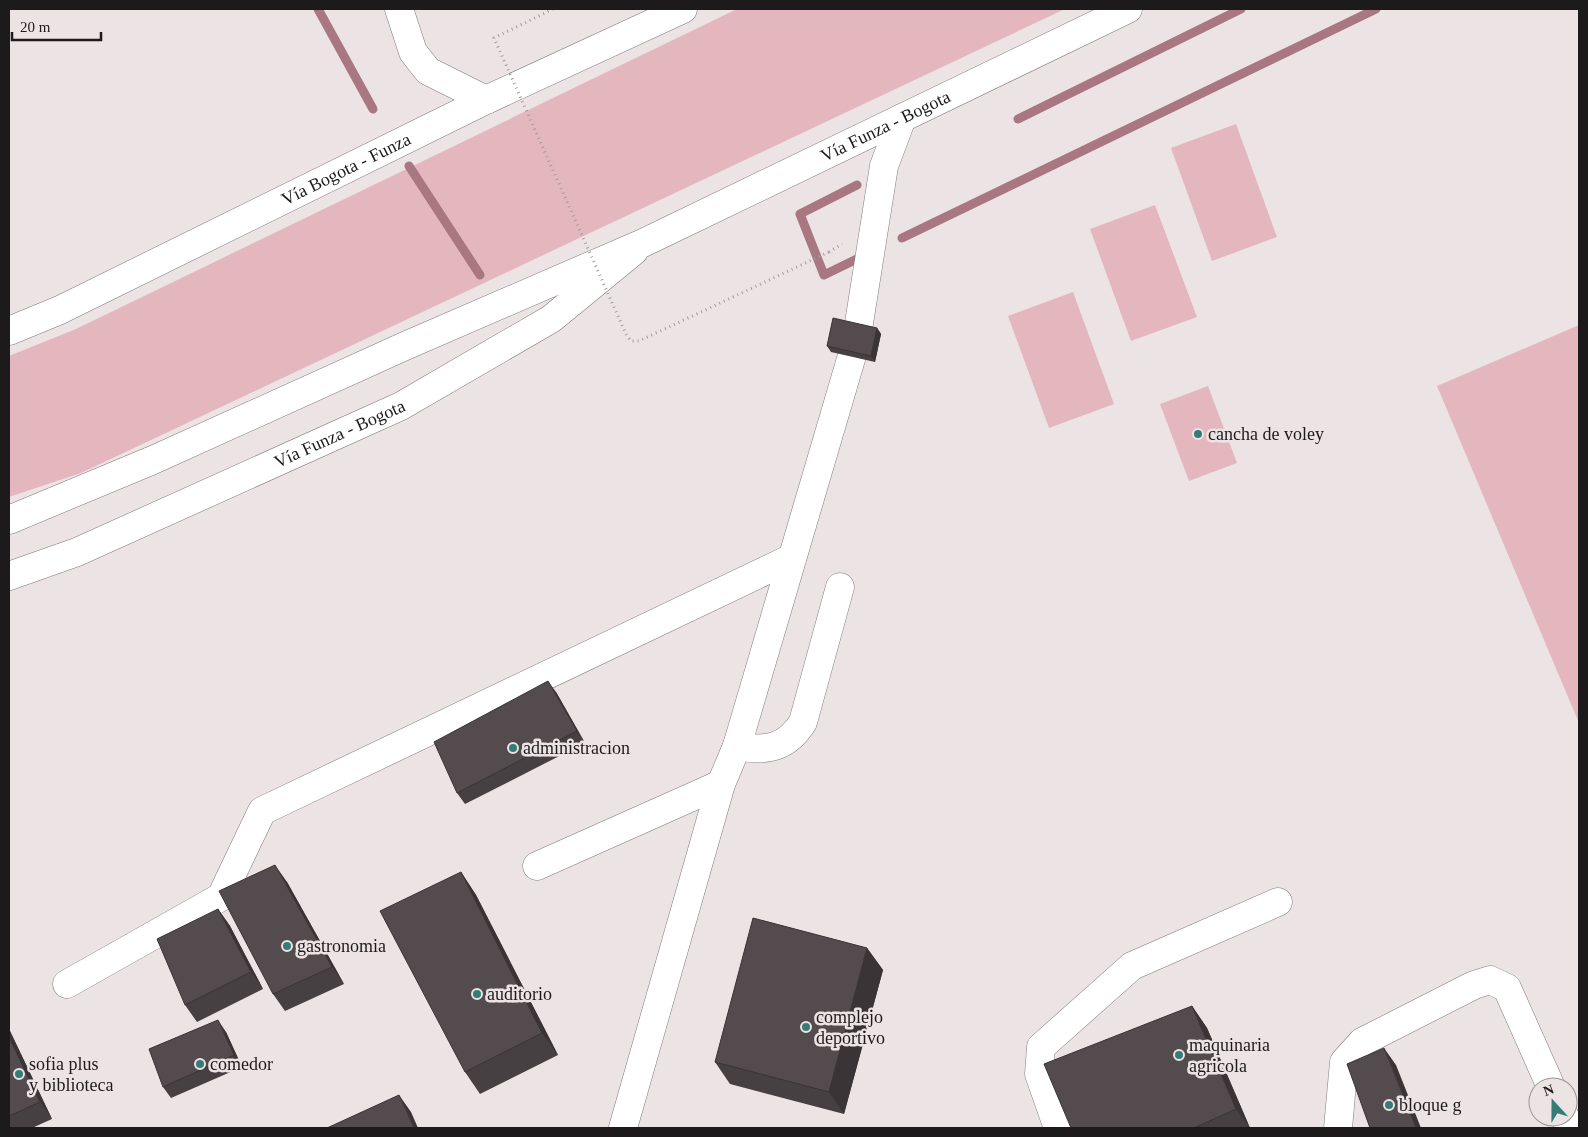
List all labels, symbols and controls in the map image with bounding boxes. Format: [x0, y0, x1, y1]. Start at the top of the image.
scale bar [12, 10, 101, 42]
text: 20 m [20, 19, 51, 35]
street label: Vía Funza - Bogota [817, 86, 953, 166]
street label: Vía Bogota - Funza [278, 129, 414, 209]
street label: Vía Funza - Bogota [271, 396, 408, 472]
place label: cancha de voley [1208, 424, 1324, 444]
marker: cancha de voley [1192, 428, 1204, 440]
place label: administracion [523, 738, 630, 758]
marker: administracion [507, 742, 519, 754]
place label: gastronomia [297, 936, 386, 956]
marker: gastronomia [281, 940, 293, 952]
place label: auditorio [487, 984, 552, 1004]
marker: auditorio [471, 988, 483, 1000]
place label: complejo deportivo [816, 1007, 885, 1048]
marker: complejo deportivo [800, 1021, 812, 1033]
place label: maquinaria agricola [1189, 1035, 1270, 1076]
marker: maquinaria agricola [1173, 1049, 1185, 1061]
place label: sofia plus y biblioteca [29, 1054, 113, 1095]
place label: comedor [210, 1054, 273, 1074]
marker: comedor [194, 1058, 206, 1070]
marker: sofia plus y biblioteca [13, 1068, 25, 1080]
north arrow [1528, 1077, 1578, 1127]
text: N [1541, 1082, 1556, 1099]
place label: bloque g [1399, 1095, 1462, 1115]
marker: bloque g [1383, 1099, 1395, 1111]

